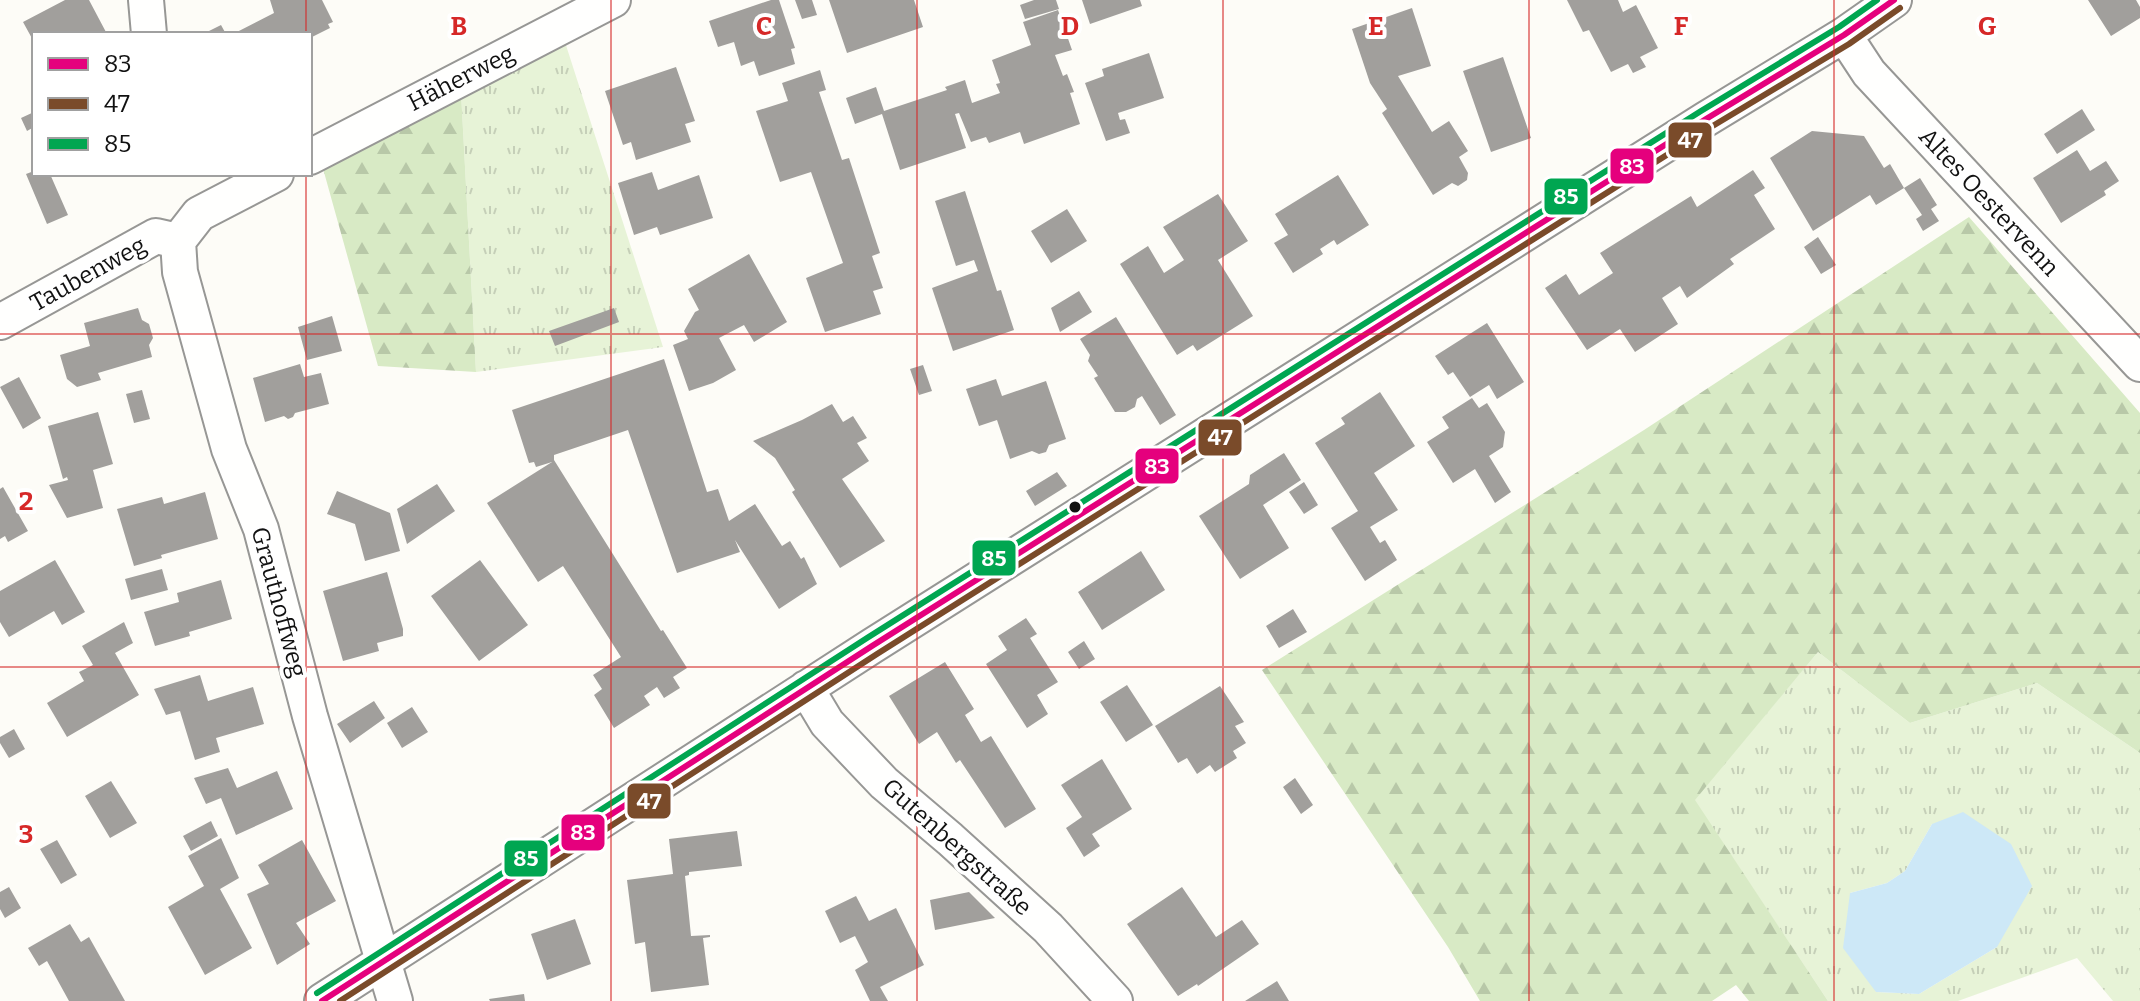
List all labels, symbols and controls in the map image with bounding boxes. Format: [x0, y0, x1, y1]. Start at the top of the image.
text: B [451, 11, 467, 42]
text: C [756, 11, 772, 42]
text: D [1061, 11, 1079, 42]
text: E [1368, 11, 1384, 42]
text: F [1674, 11, 1689, 42]
text: G [1978, 11, 1997, 42]
legend [32, 32, 312, 176]
street label: Häherweg [403, 39, 519, 117]
text: 83 [104, 50, 132, 78]
text: 47 [104, 90, 130, 118]
line badge: 47 [1667, 121, 1713, 159]
street label: Altes Oestervenn [1913, 122, 2065, 282]
text: 47 [1678, 127, 1703, 154]
text: 85 [104, 130, 131, 158]
line badge: 83 [1609, 147, 1655, 185]
text: 83 [1619, 153, 1645, 180]
line badge: 85 [1543, 177, 1589, 216]
text: 85 [1553, 183, 1579, 210]
street label: Taubenweg [25, 231, 151, 317]
line badge: 47 [1197, 418, 1243, 457]
text: 47 [1208, 424, 1233, 451]
line badge: 83 [1134, 447, 1180, 485]
text: 83 [1144, 453, 1170, 480]
text: 2 [19, 486, 33, 517]
unlabelled marker [1067, 499, 1083, 515]
street label: Grauthoffweg [245, 524, 313, 680]
line badge: 85 [971, 539, 1017, 577]
text: 85 [981, 545, 1007, 572]
street label: Gutenbergstraße [877, 773, 1037, 921]
line badge: 47 [626, 782, 672, 820]
text: 47 [637, 788, 662, 815]
line badge: 83 [560, 813, 606, 852]
text: 3 [19, 819, 33, 850]
text: 83 [570, 819, 596, 846]
line badge: 85 [503, 839, 549, 878]
text: 85 [513, 845, 539, 872]

